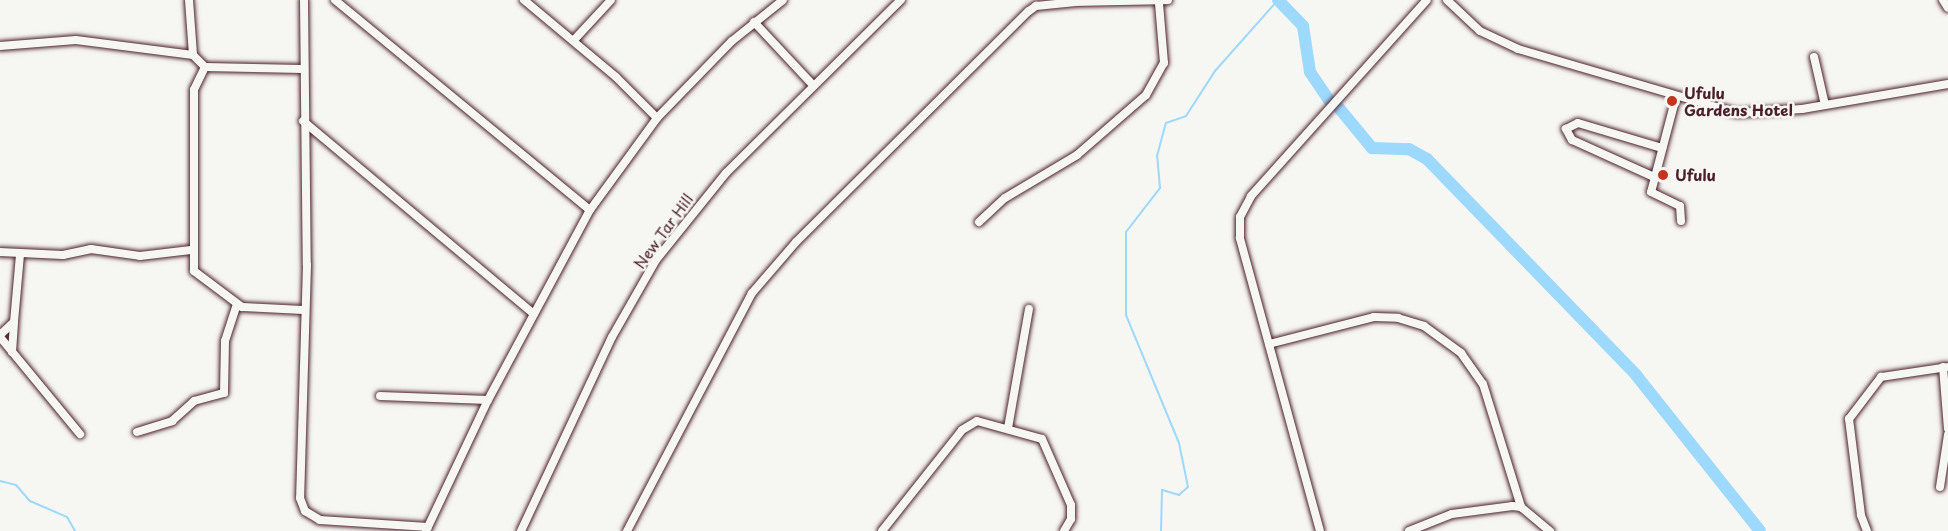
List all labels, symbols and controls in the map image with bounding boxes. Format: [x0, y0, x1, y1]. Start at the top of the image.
place label: Ufulu Gardens Hotel [1684, 83, 1793, 118]
marker: Ufulu Gardens Hotel [1665, 94, 1679, 108]
place label: Ufulu [1675, 166, 1716, 184]
marker: Ufulu [1656, 168, 1670, 182]
street label: New Tar Hill [629, 189, 697, 273]

